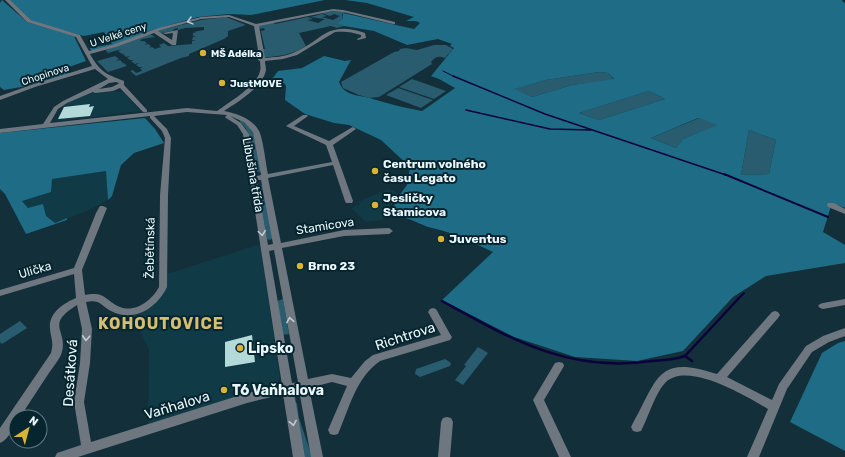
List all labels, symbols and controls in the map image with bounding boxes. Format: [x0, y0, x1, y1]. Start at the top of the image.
one-way arrow [187, 16, 194, 25]
street label: U Velké ceny [89, 20, 149, 50]
marker: MŠ Adélka [198, 48, 208, 58]
place label: MŠ Adélka [211, 48, 262, 60]
street label: Chopinova [20, 62, 71, 88]
marker: JustMOVE [217, 78, 227, 88]
place label: JustMOVE [230, 78, 282, 90]
street label: Libušina třída [240, 137, 266, 213]
place label: Centrum volného času Legato [383, 157, 486, 185]
marker: Centrum volného času Legato [370, 166, 380, 176]
place label: Jesličky Stamicova [383, 191, 446, 219]
marker: Jesličky Stamicova [370, 200, 380, 210]
street label: Stamicova [295, 214, 355, 238]
street label: Žebětínská [142, 217, 158, 279]
one-way arrow [257, 230, 266, 236]
place label: Juventus [449, 232, 507, 246]
marker: Juventus [436, 234, 446, 244]
street label: Ulička [17, 259, 53, 281]
place label: Brno 23 [308, 259, 355, 273]
marker: Brno 23 [295, 261, 305, 271]
district label: KOHOUTOVICE [98, 314, 224, 333]
one-way arrow [286, 317, 295, 323]
street label: Richtrova [373, 319, 437, 354]
one-way arrow [82, 335, 91, 341]
street label: Desátková [60, 339, 81, 407]
place label: Lipsko [248, 340, 293, 357]
marker: Lipsko [235, 343, 245, 353]
place label: T6 Vaňhalova [232, 382, 324, 399]
marker: T6 Vaňhalova [219, 385, 229, 395]
street label: Vaňhalova [143, 388, 212, 423]
north arrow [8, 409, 48, 449]
text: N [27, 414, 41, 429]
one-way arrow [288, 420, 296, 426]

